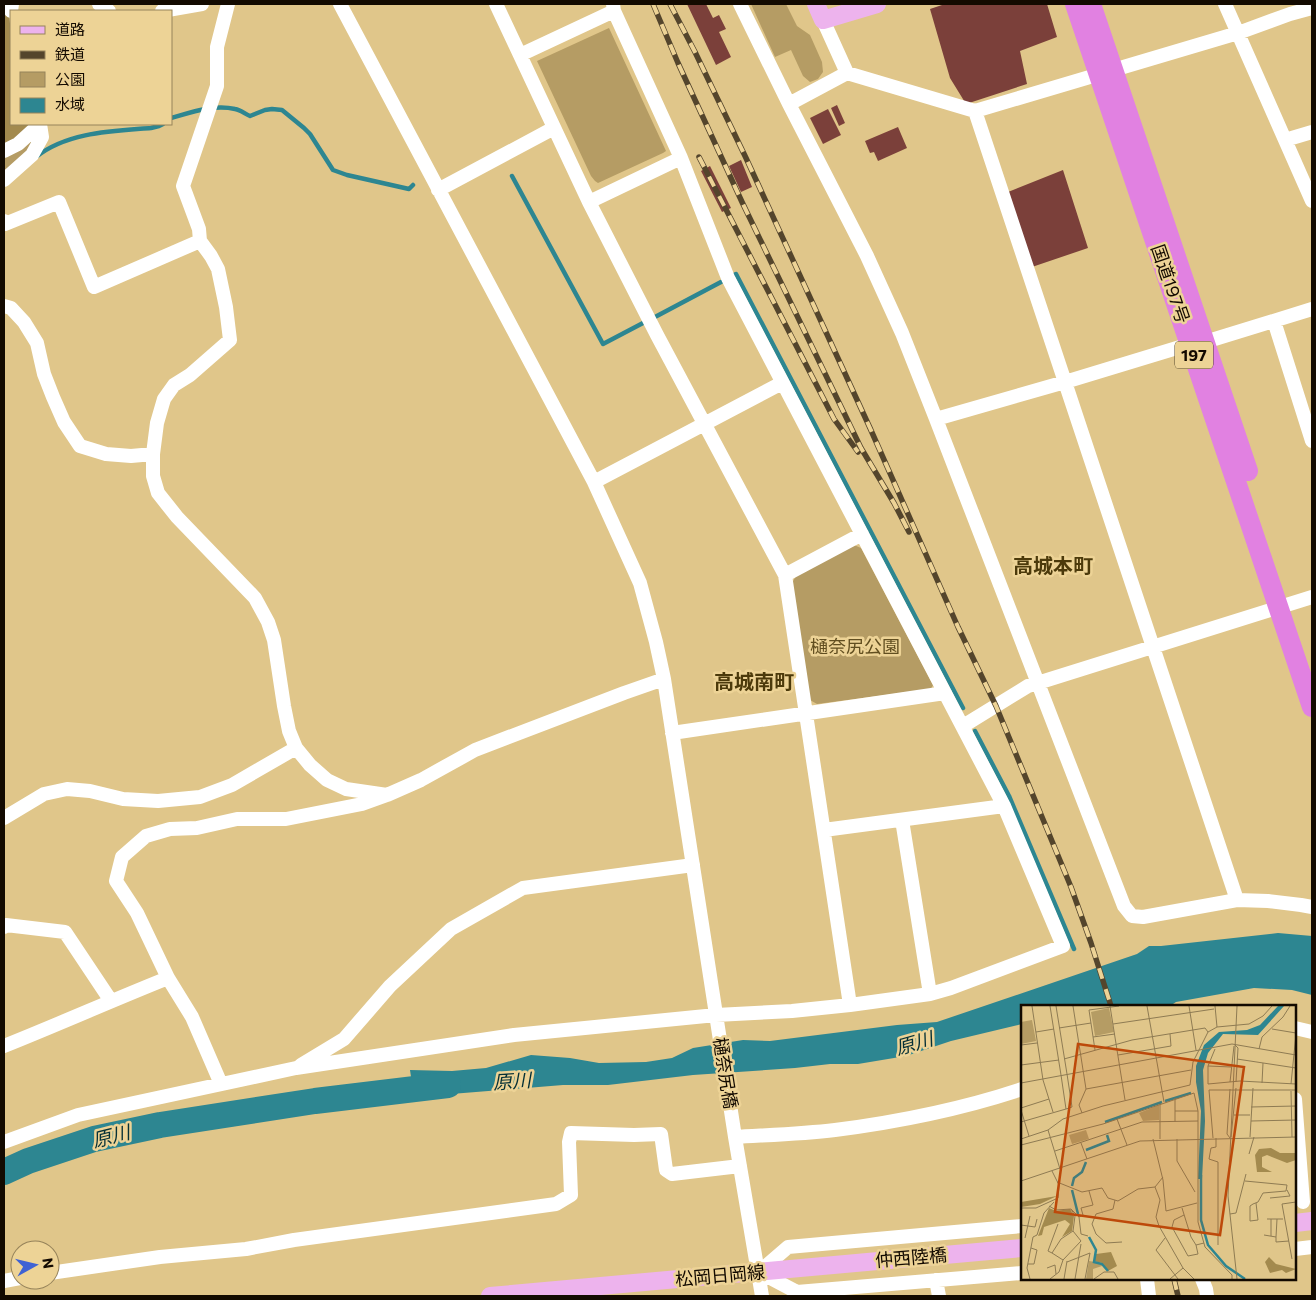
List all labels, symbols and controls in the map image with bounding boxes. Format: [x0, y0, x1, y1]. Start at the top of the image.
legend [10, 10, 172, 125]
text: 道路 [55, 20, 85, 38]
text: 鉄道 [55, 45, 85, 63]
text: 公園 [55, 70, 85, 88]
text: 水域 [55, 95, 85, 113]
street label: 国道197号 [1147, 241, 1195, 326]
road number: 197 [1175, 342, 1213, 368]
district label: 高城本町 [1013, 553, 1093, 577]
park label: 樋奈尻公園 [810, 635, 900, 657]
district label: 高城南町 [714, 669, 794, 693]
inset map [1021, 1005, 1296, 1280]
water label: 原川 [892, 1026, 937, 1059]
street label: 樋奈尻橋 [709, 1036, 742, 1110]
water label: 原川 [492, 1068, 534, 1093]
water label: 原川 [90, 1119, 134, 1151]
north arrow [10, 1240, 60, 1290]
street label: 仲西陸橋 [874, 1243, 948, 1271]
text: N [39, 1257, 58, 1270]
street label: 松岡日岡線 [674, 1260, 766, 1290]

